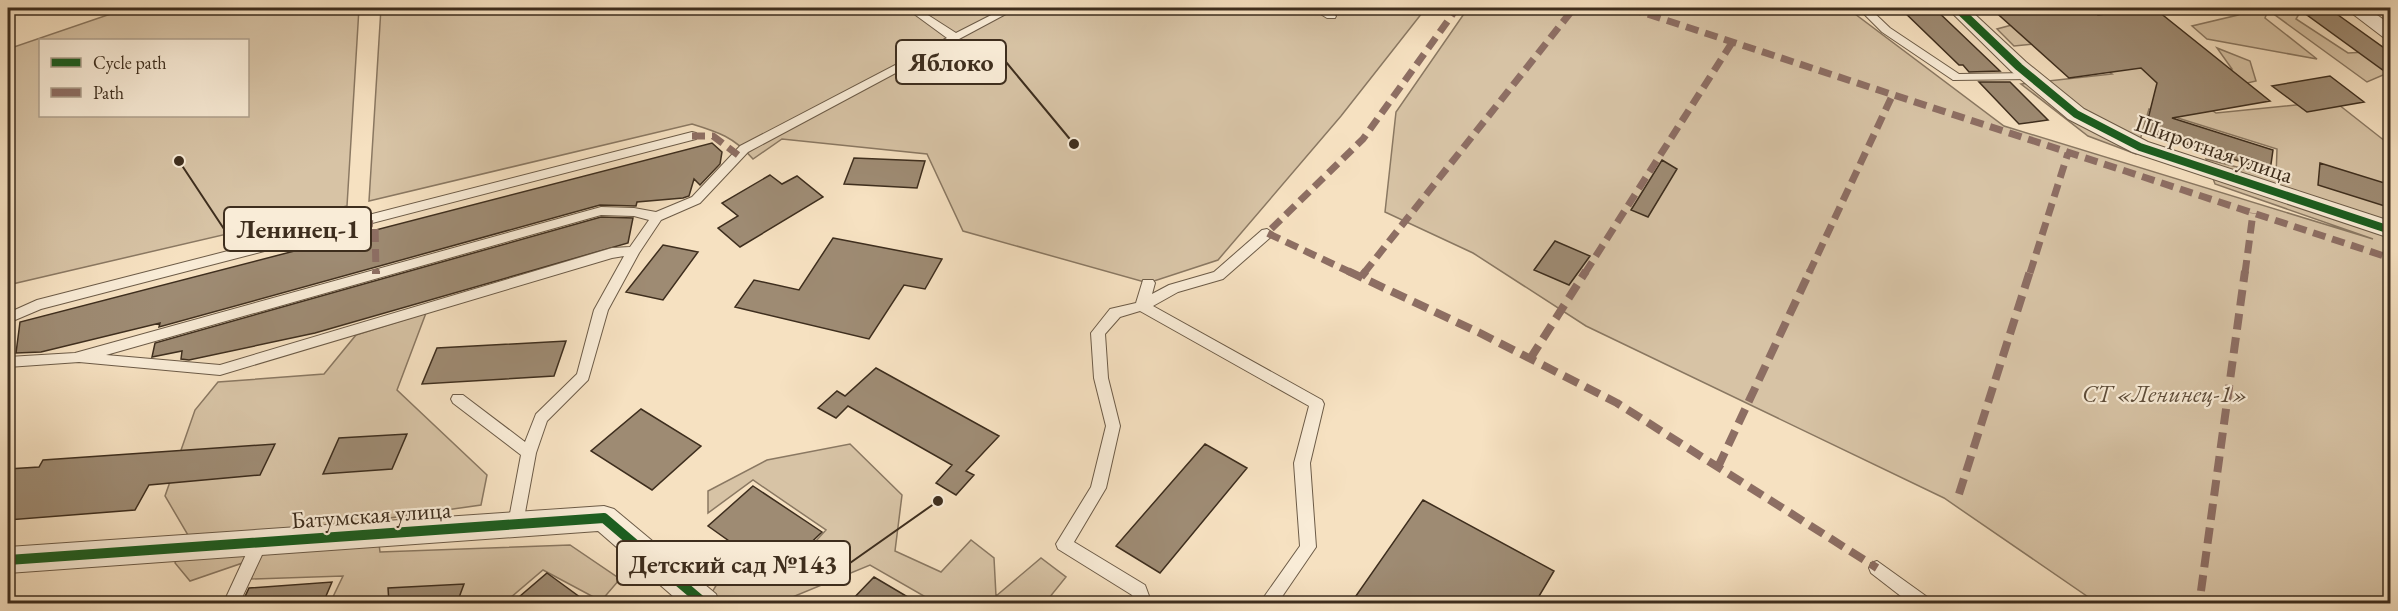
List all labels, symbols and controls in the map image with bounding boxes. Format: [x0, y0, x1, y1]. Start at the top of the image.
legend [39, 39, 249, 117]
callout: Яблоко [896, 40, 1006, 84]
text: Яблоко [907, 45, 994, 79]
text: Cycle path [93, 51, 167, 74]
text: Path [93, 81, 124, 104]
street label: Широтная улица [2131, 107, 2298, 190]
callout: Ленинец-1 [224, 207, 371, 251]
text: Ленинец-1 [236, 212, 360, 246]
park label: СТ «Ленинец-1» [2082, 378, 2248, 409]
street label: Батумская улица [290, 493, 453, 536]
callout: Детский сад №143 [617, 541, 850, 585]
text: Детский сад №143 [628, 547, 838, 581]

